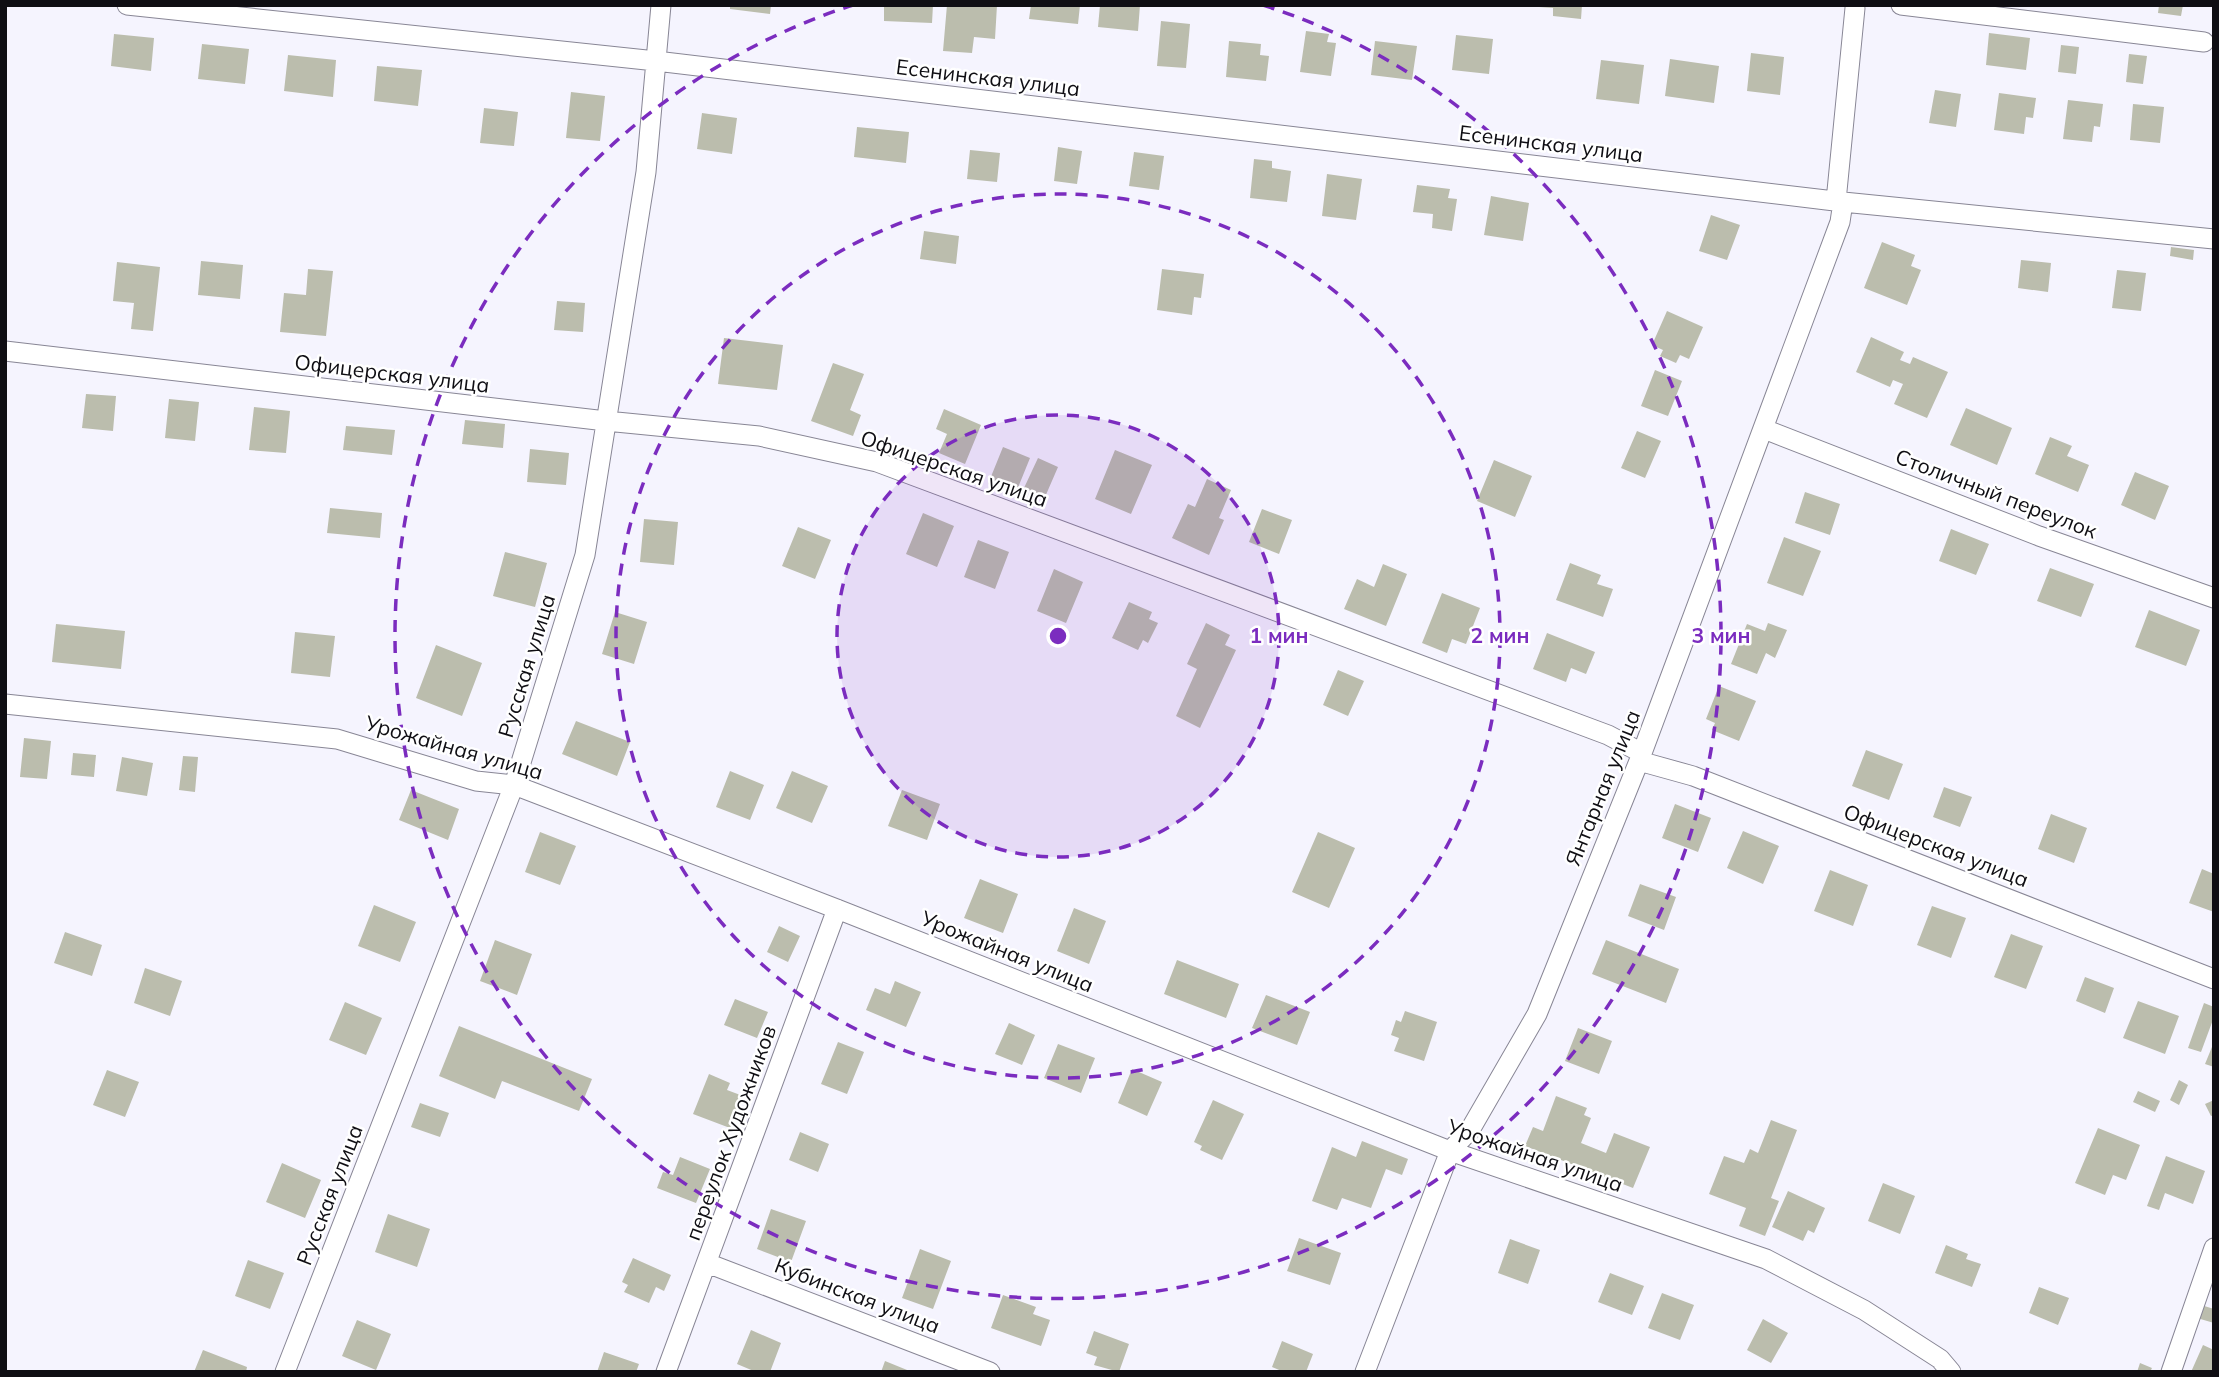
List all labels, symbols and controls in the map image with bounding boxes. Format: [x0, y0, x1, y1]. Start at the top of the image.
street label: Есенинская улица [895, 53, 1082, 101]
street label: Есенинская улица [1458, 119, 1645, 167]
street label: Офицерская улица [293, 348, 491, 398]
street label: Офицерская улица [857, 424, 1051, 512]
street label: Столичный переулок [1892, 443, 2101, 544]
street label: Русская улица [492, 591, 560, 740]
text: 1 мин [1250, 622, 1308, 648]
text: 2 мин [1471, 622, 1529, 648]
text: 3 мин [1692, 622, 1750, 648]
centre of rings [1046, 624, 1070, 648]
street label: Янтарная улица [1559, 706, 1645, 869]
street label: Урожайная улица [361, 709, 546, 785]
street label: Офицерская улица [1840, 798, 2033, 892]
street label: Урожайная улица [916, 904, 1097, 998]
street label: переулок Художников [679, 1022, 781, 1244]
street label: Урожайная улица [1443, 1113, 1626, 1197]
street label: Русская улица [290, 1121, 368, 1269]
street label: Кубинская улица [771, 1252, 944, 1339]

